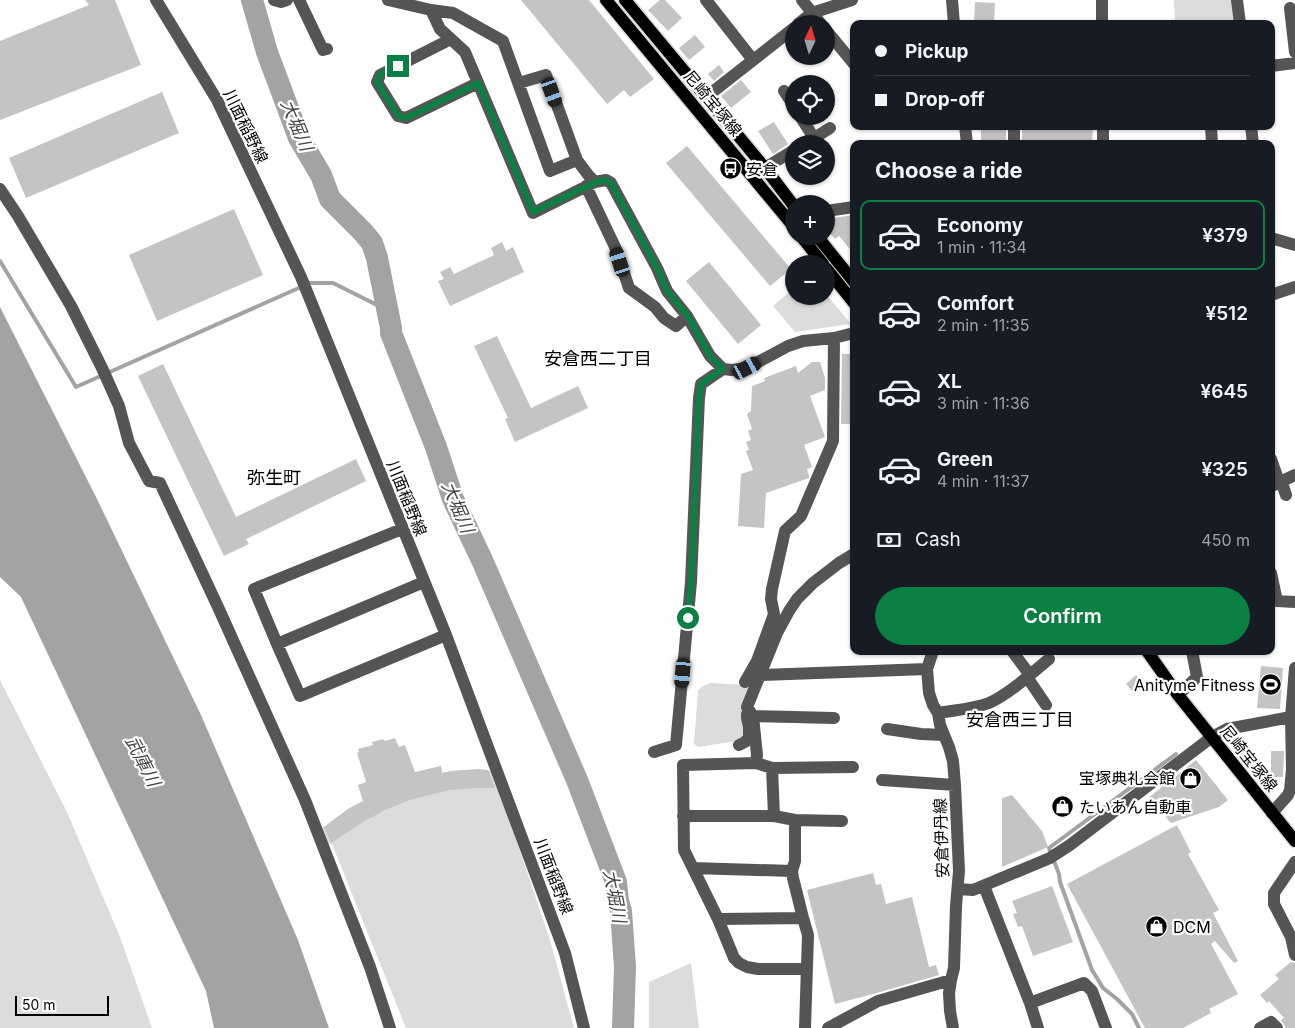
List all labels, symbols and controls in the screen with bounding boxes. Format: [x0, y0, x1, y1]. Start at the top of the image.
north arrow [785, 15, 835, 65]
map controls [785, 15, 835, 305]
text: Pickup [905, 40, 968, 63]
route end [387, 55, 409, 77]
street label: 尼崎宝塚線 [680, 66, 746, 140]
car [539, 75, 564, 109]
button: locate [785, 75, 835, 125]
street label: 川面稲野線 [219, 86, 273, 166]
text: Drop-off [905, 88, 985, 111]
water label: 大堀川 [277, 96, 318, 156]
button: layers [785, 135, 835, 185]
bus stop icon: 安倉 [718, 157, 742, 181]
text: Choose a ride [875, 157, 1023, 183]
place label: 安倉 [746, 159, 778, 179]
button: + [785, 195, 835, 245]
icon: car [877, 213, 922, 258]
text: Economy [937, 214, 1023, 237]
text: ¥379 [1202, 224, 1248, 247]
text: 1 min · 11:34 [937, 237, 1027, 257]
car [608, 245, 631, 279]
button: − [785, 255, 835, 305]
icon: car [877, 291, 922, 336]
text: Comfort [937, 292, 1014, 315]
text: ¥512 [1205, 302, 1248, 325]
text: 2 min · 11:35 [937, 315, 1029, 335]
district label: 安倉西二丁目 [544, 348, 652, 369]
car [730, 354, 763, 382]
icon: car [877, 369, 922, 414]
text: XL [937, 370, 962, 393]
text: ¥645 [1201, 380, 1248, 403]
text: 3 min · 11:36 [937, 393, 1030, 413]
icon: car [877, 447, 922, 492]
text: Green [937, 448, 993, 471]
street label: 川面稲野線 [383, 457, 431, 539]
text: ¥325 [1201, 458, 1248, 481]
district label: 弥生町 [247, 467, 301, 488]
text: 4 min · 11:37 [937, 471, 1029, 491]
water label: 大堀川 [438, 478, 479, 538]
icon: cash [875, 526, 903, 554]
text: Cash [915, 528, 961, 551]
text: 450 m [1201, 530, 1250, 550]
button: Confirm [875, 587, 1250, 645]
route start [677, 607, 699, 629]
car [674, 657, 691, 689]
sports icon: Anityme Fitness [1259, 673, 1283, 697]
place label: Anityme Fitness [1134, 675, 1255, 695]
district label: 安倉西三丁目 [966, 709, 1074, 730]
street label: 尼崎宝塚線 [1216, 721, 1282, 795]
water label: 武庫川 [121, 732, 166, 792]
shop icon: 宝塚典礼会館 [1179, 766, 1203, 790]
place label: 宝塚典礼会館 [1079, 768, 1175, 788]
shop icon: たいあん自動車 [1051, 795, 1075, 819]
place label: たいあん自動車 [1079, 797, 1191, 817]
street label: 安倉伊丹線 [930, 798, 952, 878]
street label: 川面稲野線 [530, 835, 578, 917]
water label: 大堀川 [600, 867, 631, 926]
shop icon: DCM [1145, 915, 1169, 939]
place label: DCM [1173, 917, 1211, 937]
scale bar [15, 993, 109, 1016]
text: 50 m [22, 996, 56, 1013]

